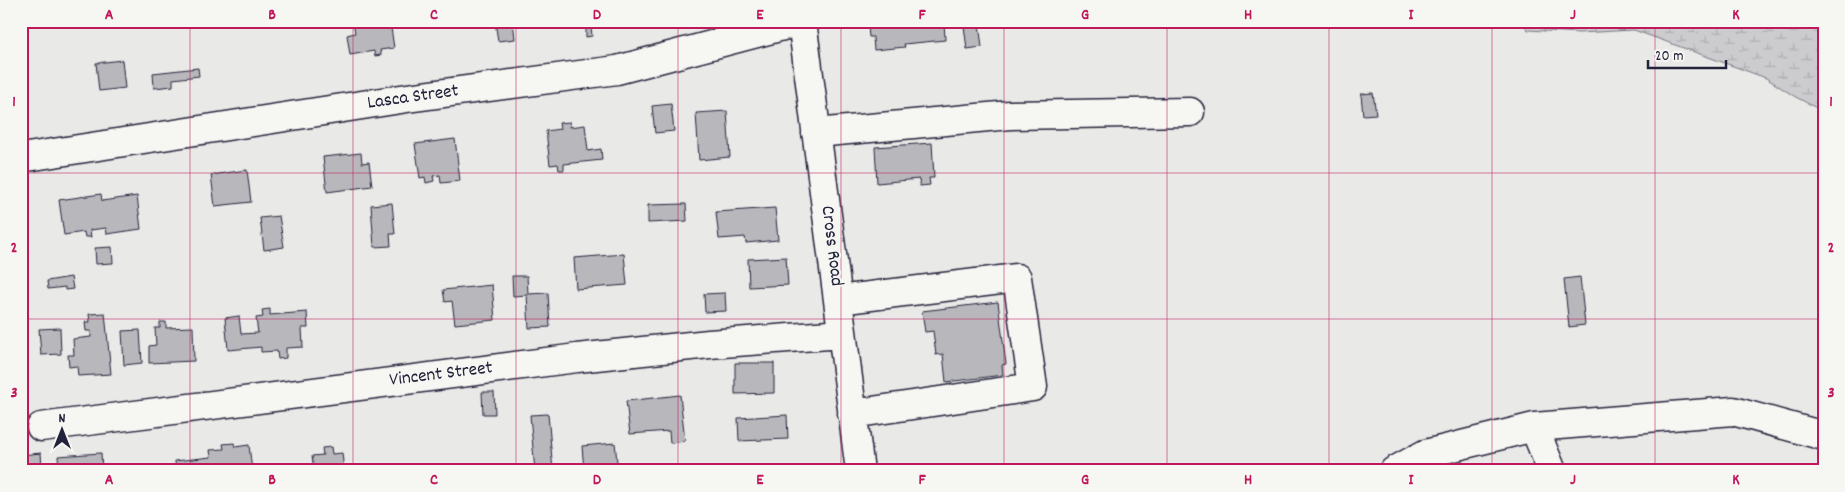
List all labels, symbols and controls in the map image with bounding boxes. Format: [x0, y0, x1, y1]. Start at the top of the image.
text: A [105, 4, 114, 27]
text: B [268, 4, 276, 27]
text: C [430, 4, 438, 27]
text: D [593, 4, 602, 27]
text: E [756, 4, 764, 27]
text: F [918, 4, 926, 27]
text: G [1081, 4, 1089, 27]
text: H [1244, 4, 1252, 27]
text: I [1409, 4, 1415, 27]
text: J [1570, 4, 1576, 27]
text: K [1732, 4, 1740, 27]
scale bar [1648, 38, 1725, 70]
text: 20 m [1655, 46, 1683, 68]
street label: Lasca Street [366, 78, 460, 118]
text: 1 [12, 91, 16, 114]
text: 1 [1829, 91, 1833, 114]
street label: Cross Road [813, 204, 849, 288]
text: 2 [11, 237, 18, 260]
text: 2 [1828, 237, 1835, 260]
street label: Vincent Street [388, 355, 494, 395]
text: 3 [10, 382, 18, 405]
text: 3 [1827, 382, 1835, 405]
north arrow [38, 404, 88, 454]
text: N [59, 409, 66, 429]
text: A [105, 469, 114, 492]
text: B [268, 469, 276, 492]
text: C [430, 469, 438, 492]
text: D [593, 469, 602, 492]
text: E [756, 469, 764, 492]
text: F [918, 469, 926, 492]
text: G [1081, 469, 1089, 492]
text: H [1244, 469, 1252, 492]
text: I [1409, 469, 1415, 492]
text: J [1570, 469, 1576, 492]
text: K [1732, 469, 1740, 492]

